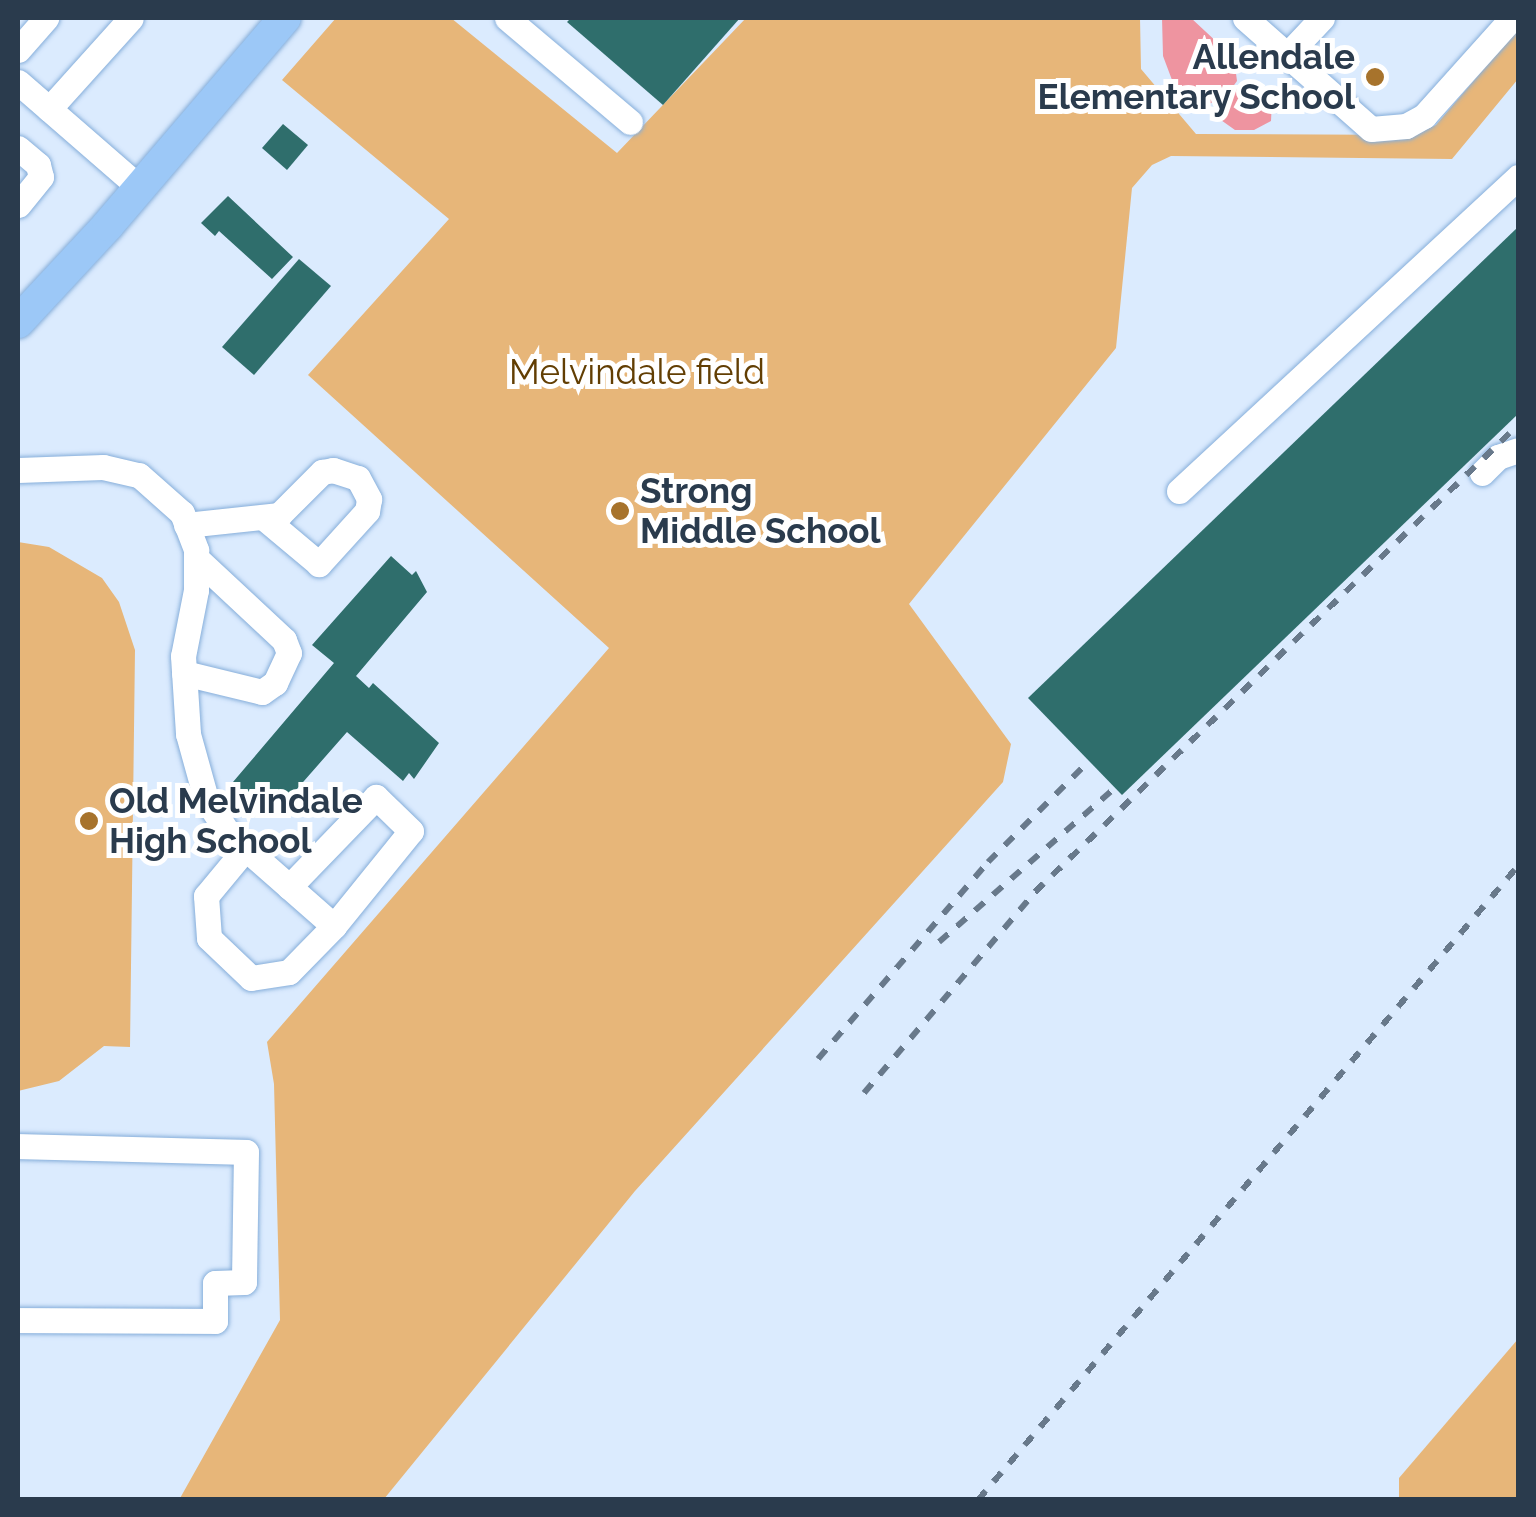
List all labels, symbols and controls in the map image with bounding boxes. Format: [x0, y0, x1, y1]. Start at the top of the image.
place label: Allendale Elementary School [1037, 36, 1355, 118]
marker: Allendale Elementary School [1364, 66, 1386, 88]
park label: Melvindale field [509, 351, 765, 393]
place label: Strong Middle School [640, 470, 881, 552]
marker: Strong Middle School [609, 500, 631, 522]
place label: Old Melvindale High School [109, 780, 363, 862]
marker: Old Melvindale High School [78, 810, 100, 832]

